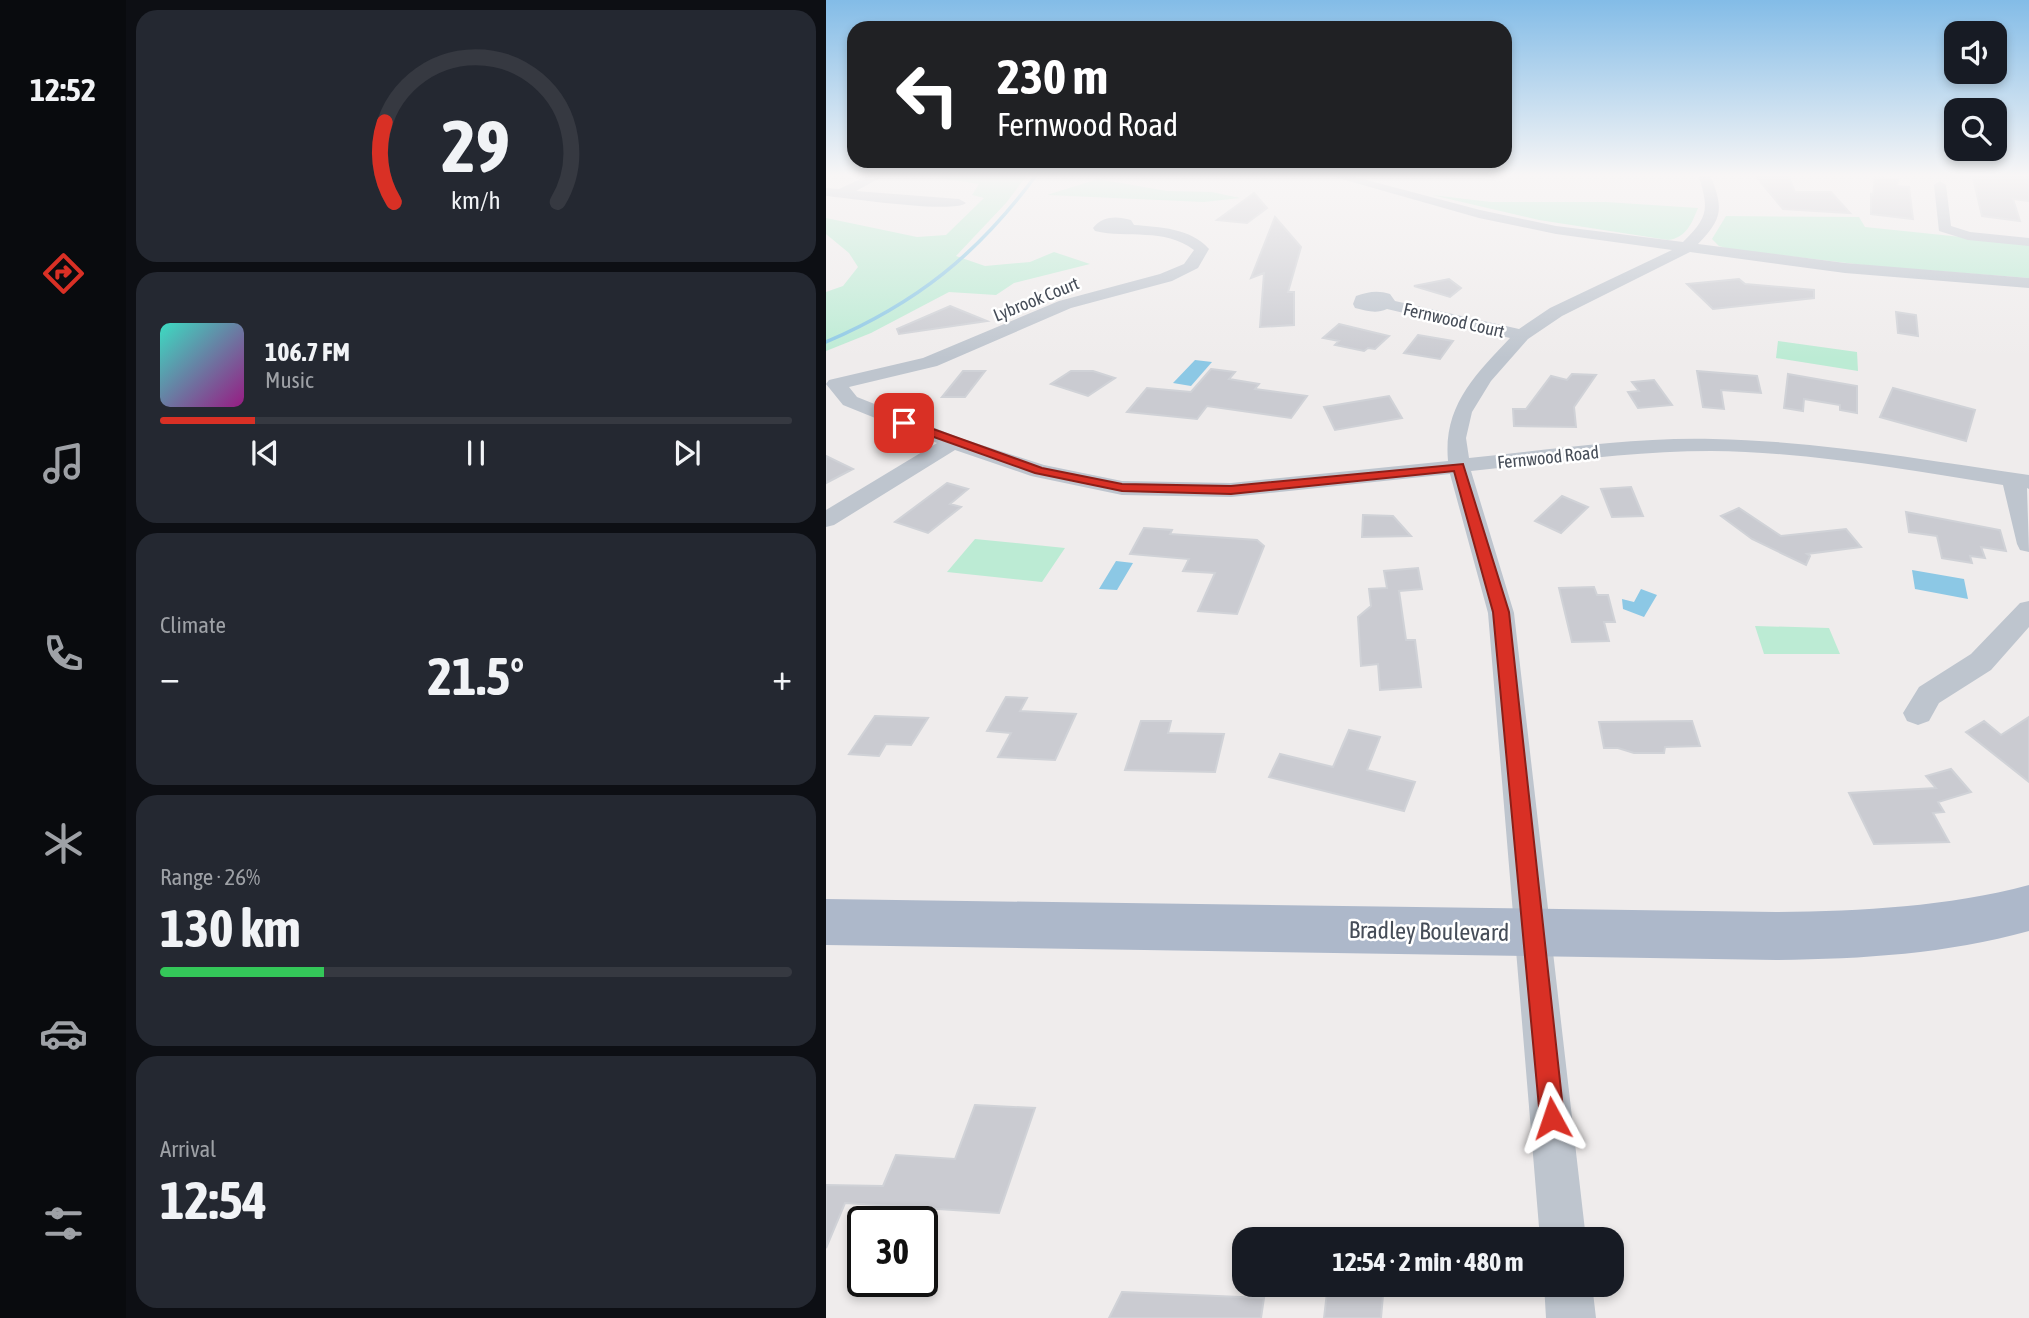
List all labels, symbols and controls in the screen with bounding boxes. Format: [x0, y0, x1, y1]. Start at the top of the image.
map controls [1944, 21, 2007, 161]
button: sound [1944, 21, 2007, 84]
text: 230 m [997, 48, 1108, 104]
icon: left [882, 49, 973, 140]
text: 12:52 [30, 71, 96, 108]
button: search [1944, 98, 2007, 161]
text: 29 [442, 104, 510, 187]
text: Fernwood Road [997, 106, 1178, 143]
text: km/h [451, 186, 501, 214]
icon: directions [39, 249, 88, 298]
street label: Lybrook Court [990, 272, 1082, 326]
street label: Fernwood Court [1401, 298, 1507, 342]
text: 106.7 FM [265, 337, 350, 367]
text: Music [265, 367, 313, 393]
pin [874, 393, 934, 453]
icon: arrive [885, 404, 923, 442]
icon: previous [246, 434, 284, 472]
icon: pause [457, 434, 495, 472]
icon: next [668, 434, 706, 472]
icon: music [39, 439, 88, 488]
street label: Fernwood Road [1496, 441, 1600, 473]
text: Climate [160, 612, 226, 638]
icon: phone [39, 629, 88, 678]
text: 21.5° [428, 646, 524, 706]
text: − [160, 655, 180, 698]
text: + [772, 655, 792, 698]
icon: climate [39, 819, 88, 868]
text: Range · 26% [160, 864, 260, 890]
text: 130 km [160, 898, 301, 958]
street label: Bradley Boulevard [1348, 916, 1510, 946]
icon: car [39, 1009, 88, 1058]
position arrow [1515, 1081, 1589, 1155]
text: Arrival [160, 1136, 216, 1162]
text: 12:54 [160, 1170, 267, 1230]
icon: filters [39, 1199, 88, 1248]
speed limit sign: 30 [847, 1206, 938, 1297]
text: 12:54 · 2 min · 480 m [1333, 1247, 1523, 1277]

